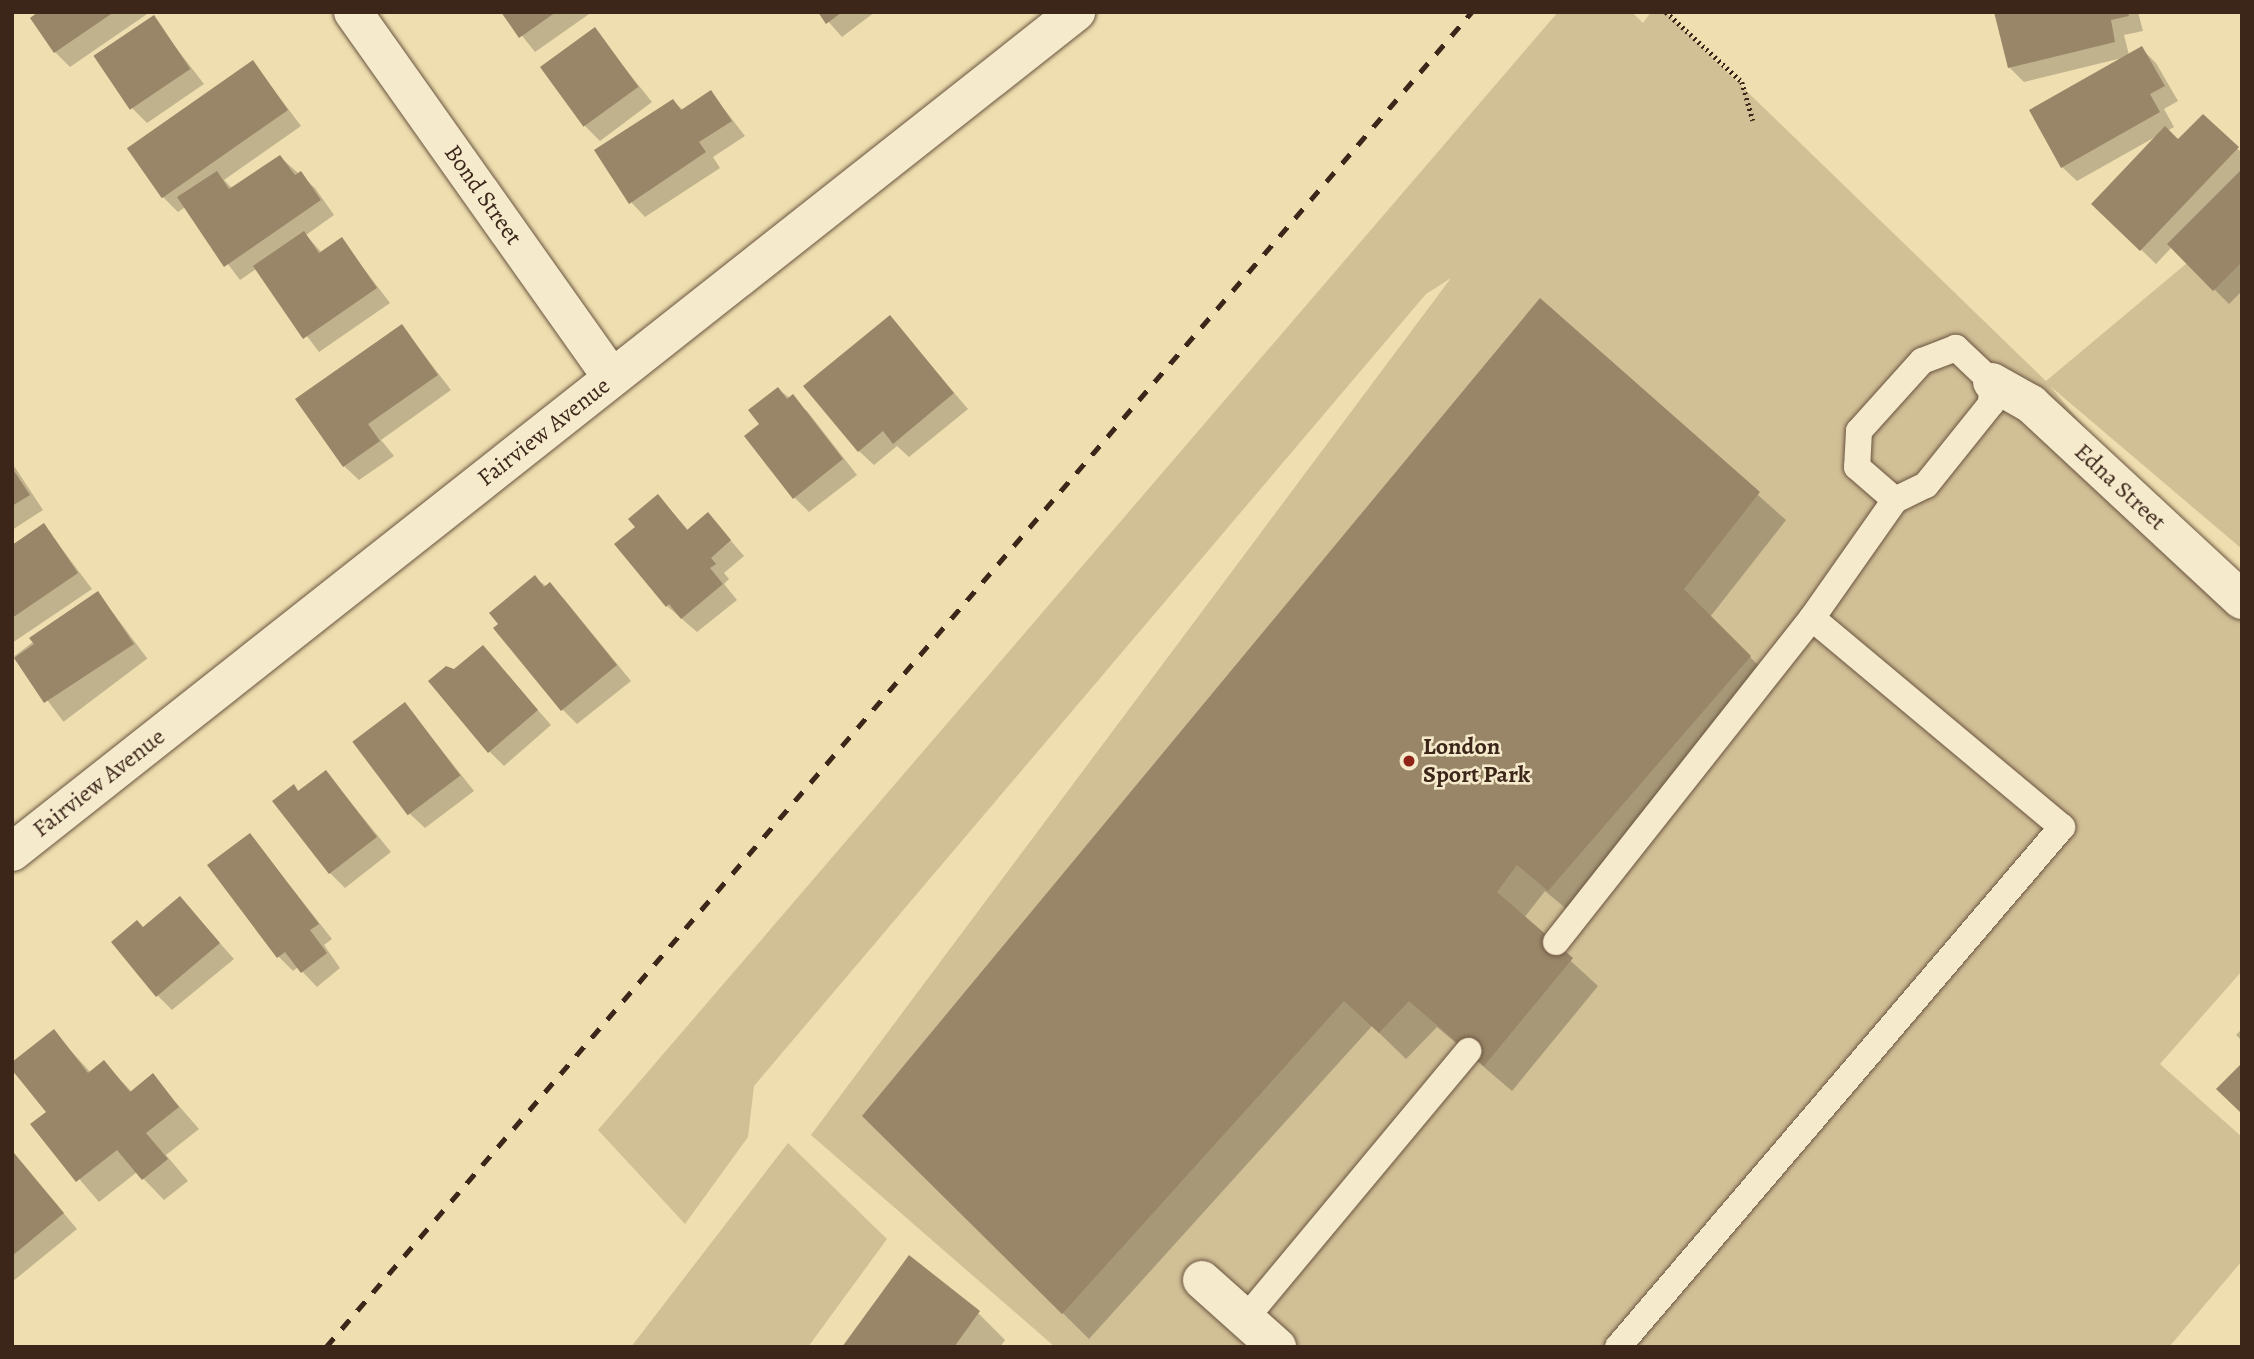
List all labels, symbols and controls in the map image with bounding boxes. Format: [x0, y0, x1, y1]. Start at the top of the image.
street label: Bond Street [438, 139, 528, 251]
street label: Fairview Avenue [472, 371, 616, 493]
street label: Edna Street [2068, 437, 2172, 537]
street label: Fairview Avenue [27, 722, 171, 844]
place label: London Sport Park [1423, 733, 1530, 789]
marker: London Sport Park [1401, 753, 1417, 769]

